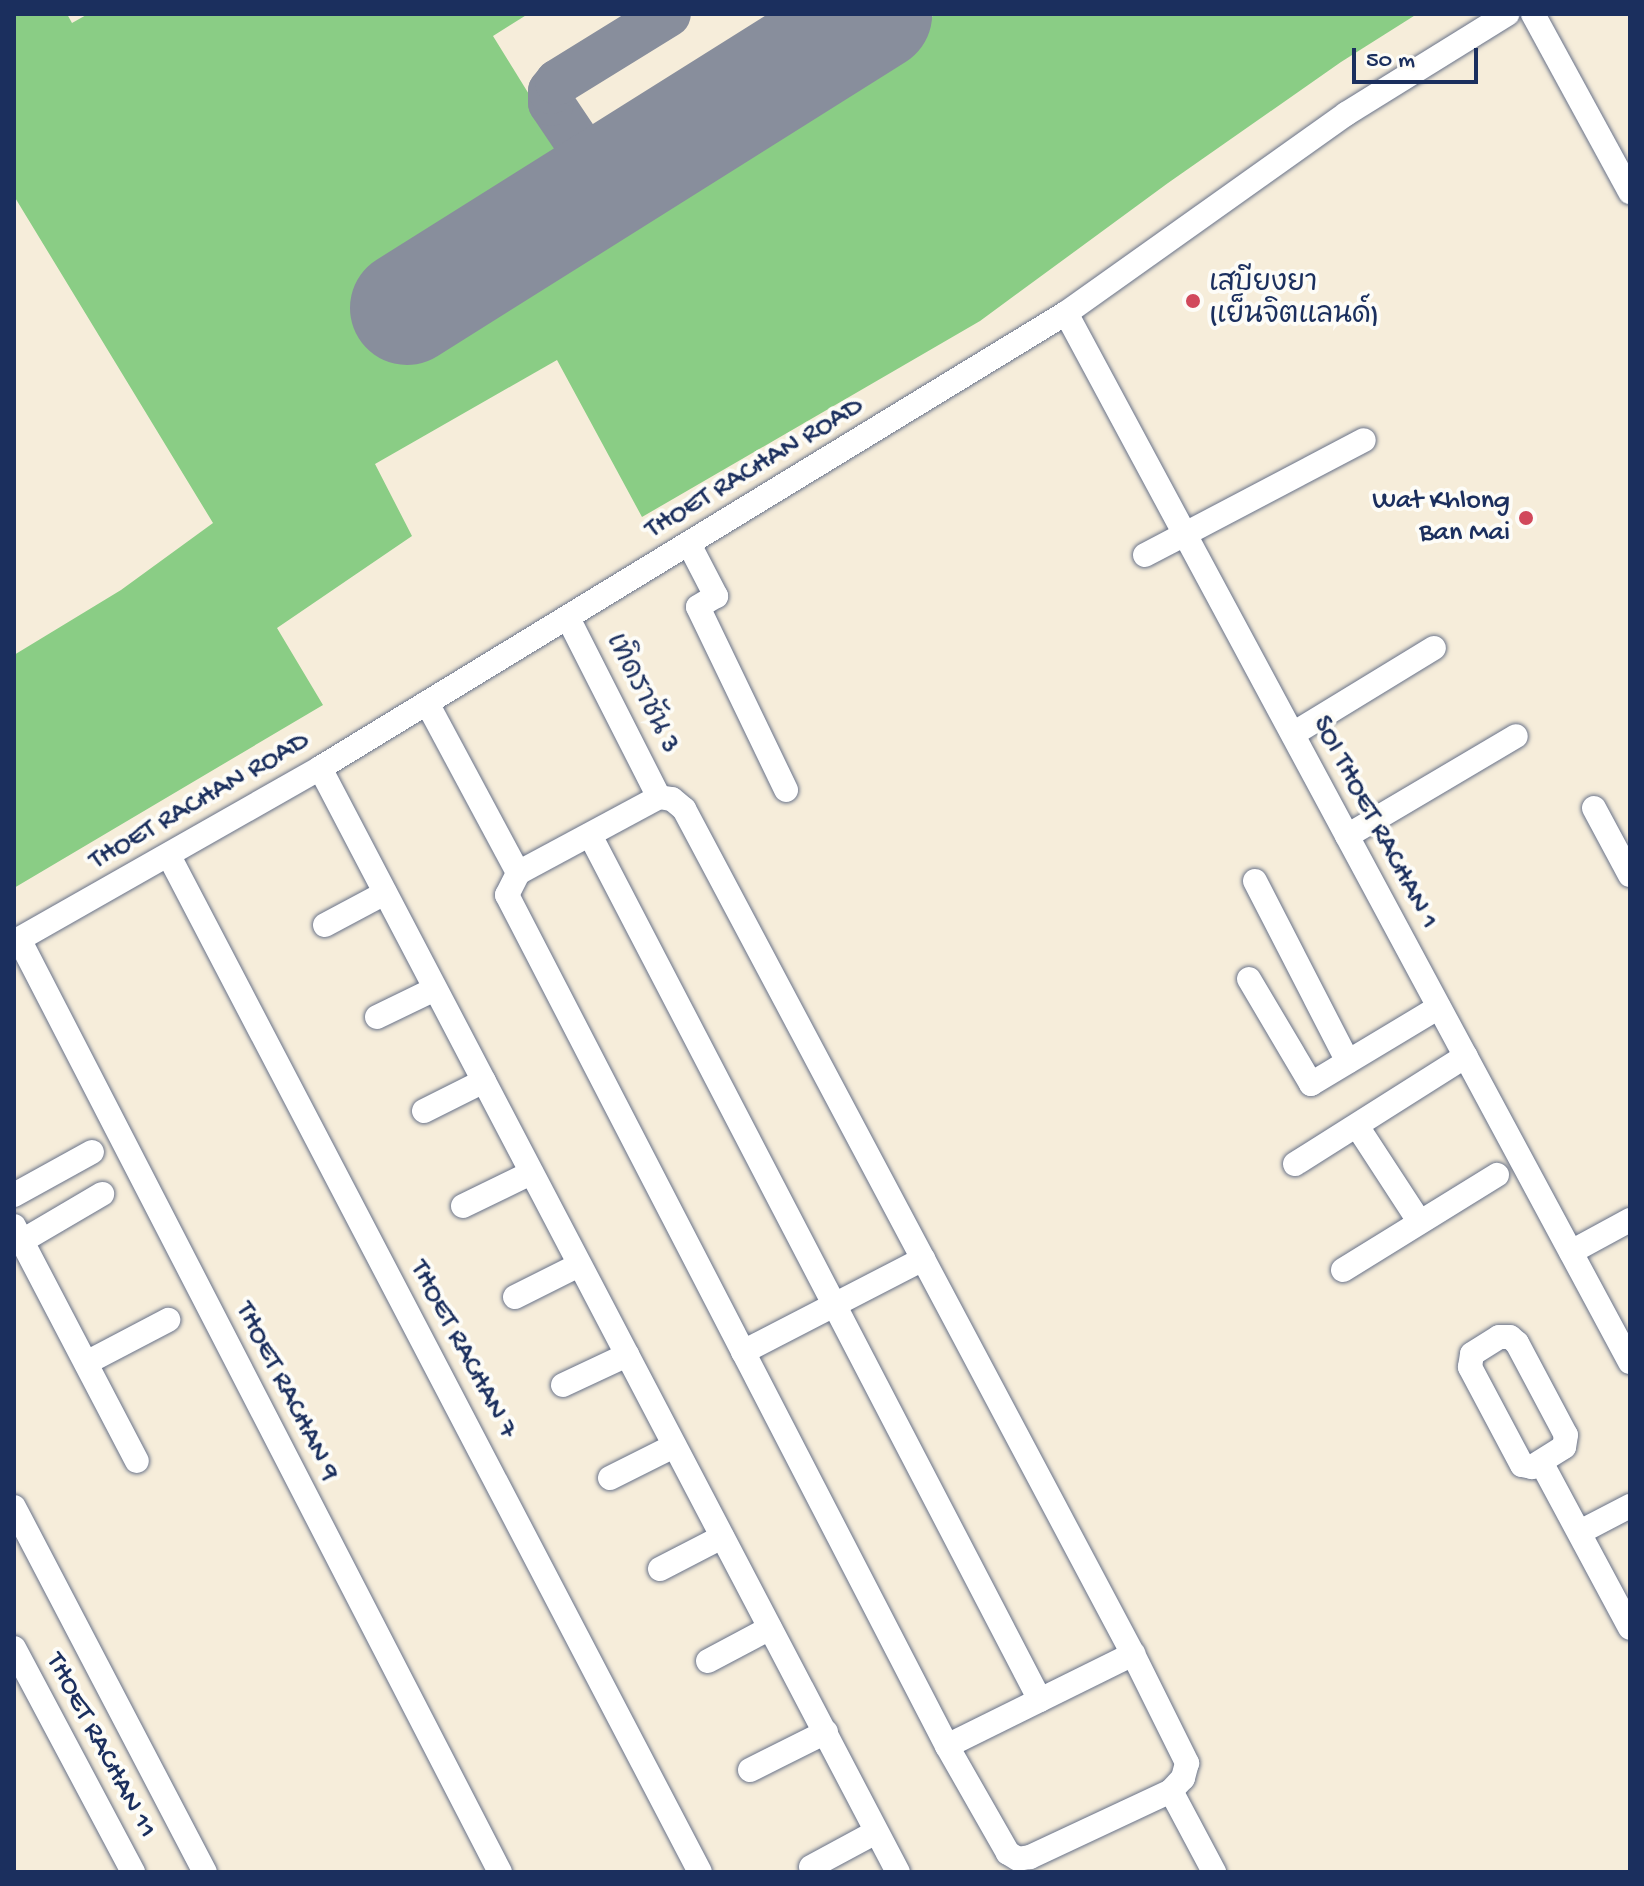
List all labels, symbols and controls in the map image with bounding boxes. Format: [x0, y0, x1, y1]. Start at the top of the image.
scale bar [1356, 32, 1482, 82]
text: 50 m [1366, 47, 1415, 76]
place label: เสบียงยา (เย็นจิตแลนด์) [1209, 268, 1379, 334]
marker: เสบียงยา (เย็นจิตแลนด์) [1184, 292, 1202, 310]
street label: THOET RACHAN ROAD [640, 391, 870, 547]
place label: Wat Khlong Ban Mai [1372, 485, 1510, 551]
marker: Wat Khlong Ban Mai [1517, 509, 1535, 527]
street label: เทิดราชัน 3 [597, 628, 685, 760]
street label: SOI THOET RACHAN 1 [1304, 711, 1444, 935]
street label: THOET RACHAN ROAD [84, 725, 316, 879]
street label: THOET RACHAN 7 [401, 1255, 523, 1445]
street label: THOET RACHAN 9 [226, 1297, 346, 1487]
street label: THOET RACHAN 11 [37, 1648, 163, 1844]

